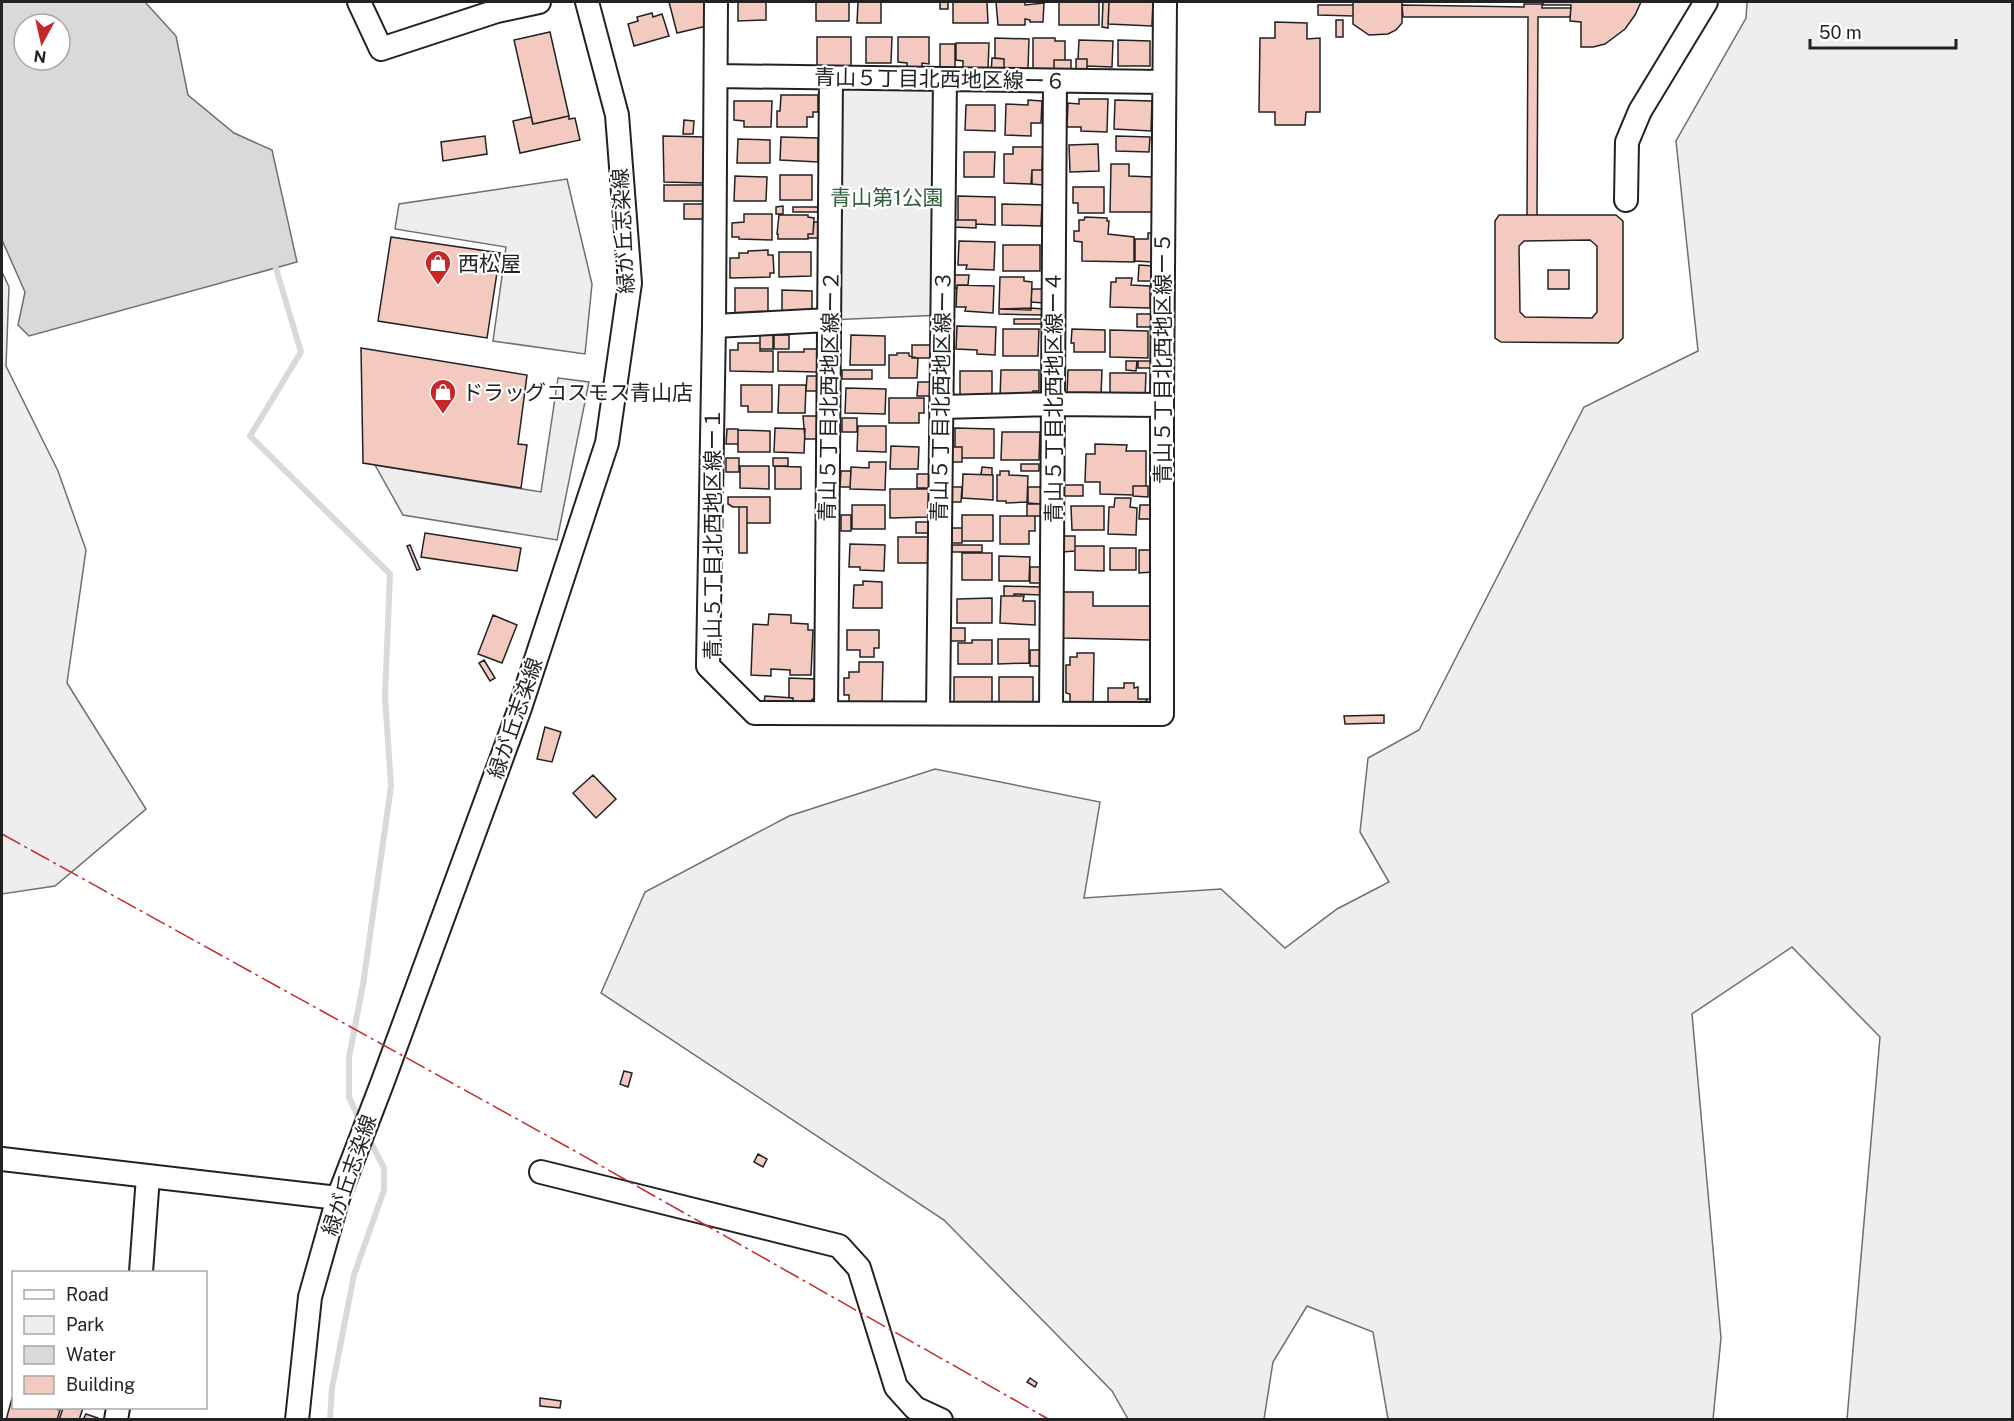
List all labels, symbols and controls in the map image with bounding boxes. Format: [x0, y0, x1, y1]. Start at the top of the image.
north arrow [12, 12, 72, 72]
scale bar [1810, 12, 1956, 50]
text: 50 m [1819, 22, 1862, 43]
text: N [32, 46, 48, 67]
street label: 青山５丁目北西地区線ー６ [814, 64, 1066, 94]
street label: 緑が丘志染線 [607, 167, 639, 295]
park label: 青山第1公園 [830, 185, 944, 210]
street label: 青山５丁目北西地区線ー５ [1150, 232, 1175, 484]
shop icon: 西松屋 [423, 248, 453, 286]
place label: 西松屋 [458, 251, 521, 276]
street label: 青山５丁目北西地区線ー２ [814, 270, 844, 522]
street label: 青山５丁目北西地区線ー３ [926, 270, 956, 522]
street label: 青山５丁目北西地区線ー４ [1041, 271, 1066, 523]
shop icon: ドラッグコスモス青山店 [428, 377, 458, 415]
place label: ドラッグコスモス青山店 [462, 380, 693, 405]
street label: 青山５丁目北西地区線ー１ [700, 408, 725, 660]
street label: 緑が丘志染線 [483, 654, 547, 782]
street label: 緑が丘志染線 [317, 1111, 381, 1239]
legend [12, 1271, 207, 1409]
text: Road [66, 1284, 109, 1305]
text: Park [66, 1314, 104, 1335]
text: Water [66, 1344, 116, 1365]
text: Building [66, 1374, 135, 1395]

